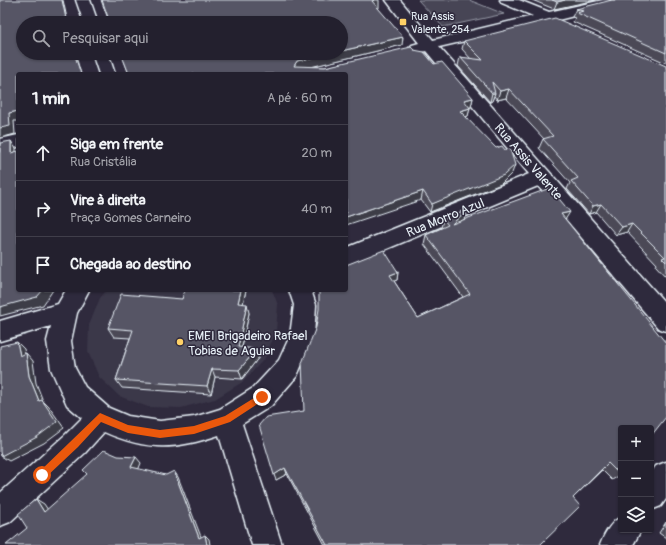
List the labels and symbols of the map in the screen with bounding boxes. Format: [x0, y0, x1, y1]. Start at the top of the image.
place label: Rua Assis Valente, 254 [411, 10, 470, 36]
marker: Rua Assis Valente, 254 [398, 17, 408, 27]
street label: Rua Assis Valente [491, 120, 566, 204]
street label: Rua Morro Azul [404, 195, 487, 241]
place label: EMEI Brigadeiro Rafael Tobias de Aguiar [188, 328, 308, 359]
marker: EMEI Brigadeiro Rafael Tobias de Aguiar [175, 337, 185, 347]
route end [253, 388, 271, 406]
route start [33, 466, 51, 484]

